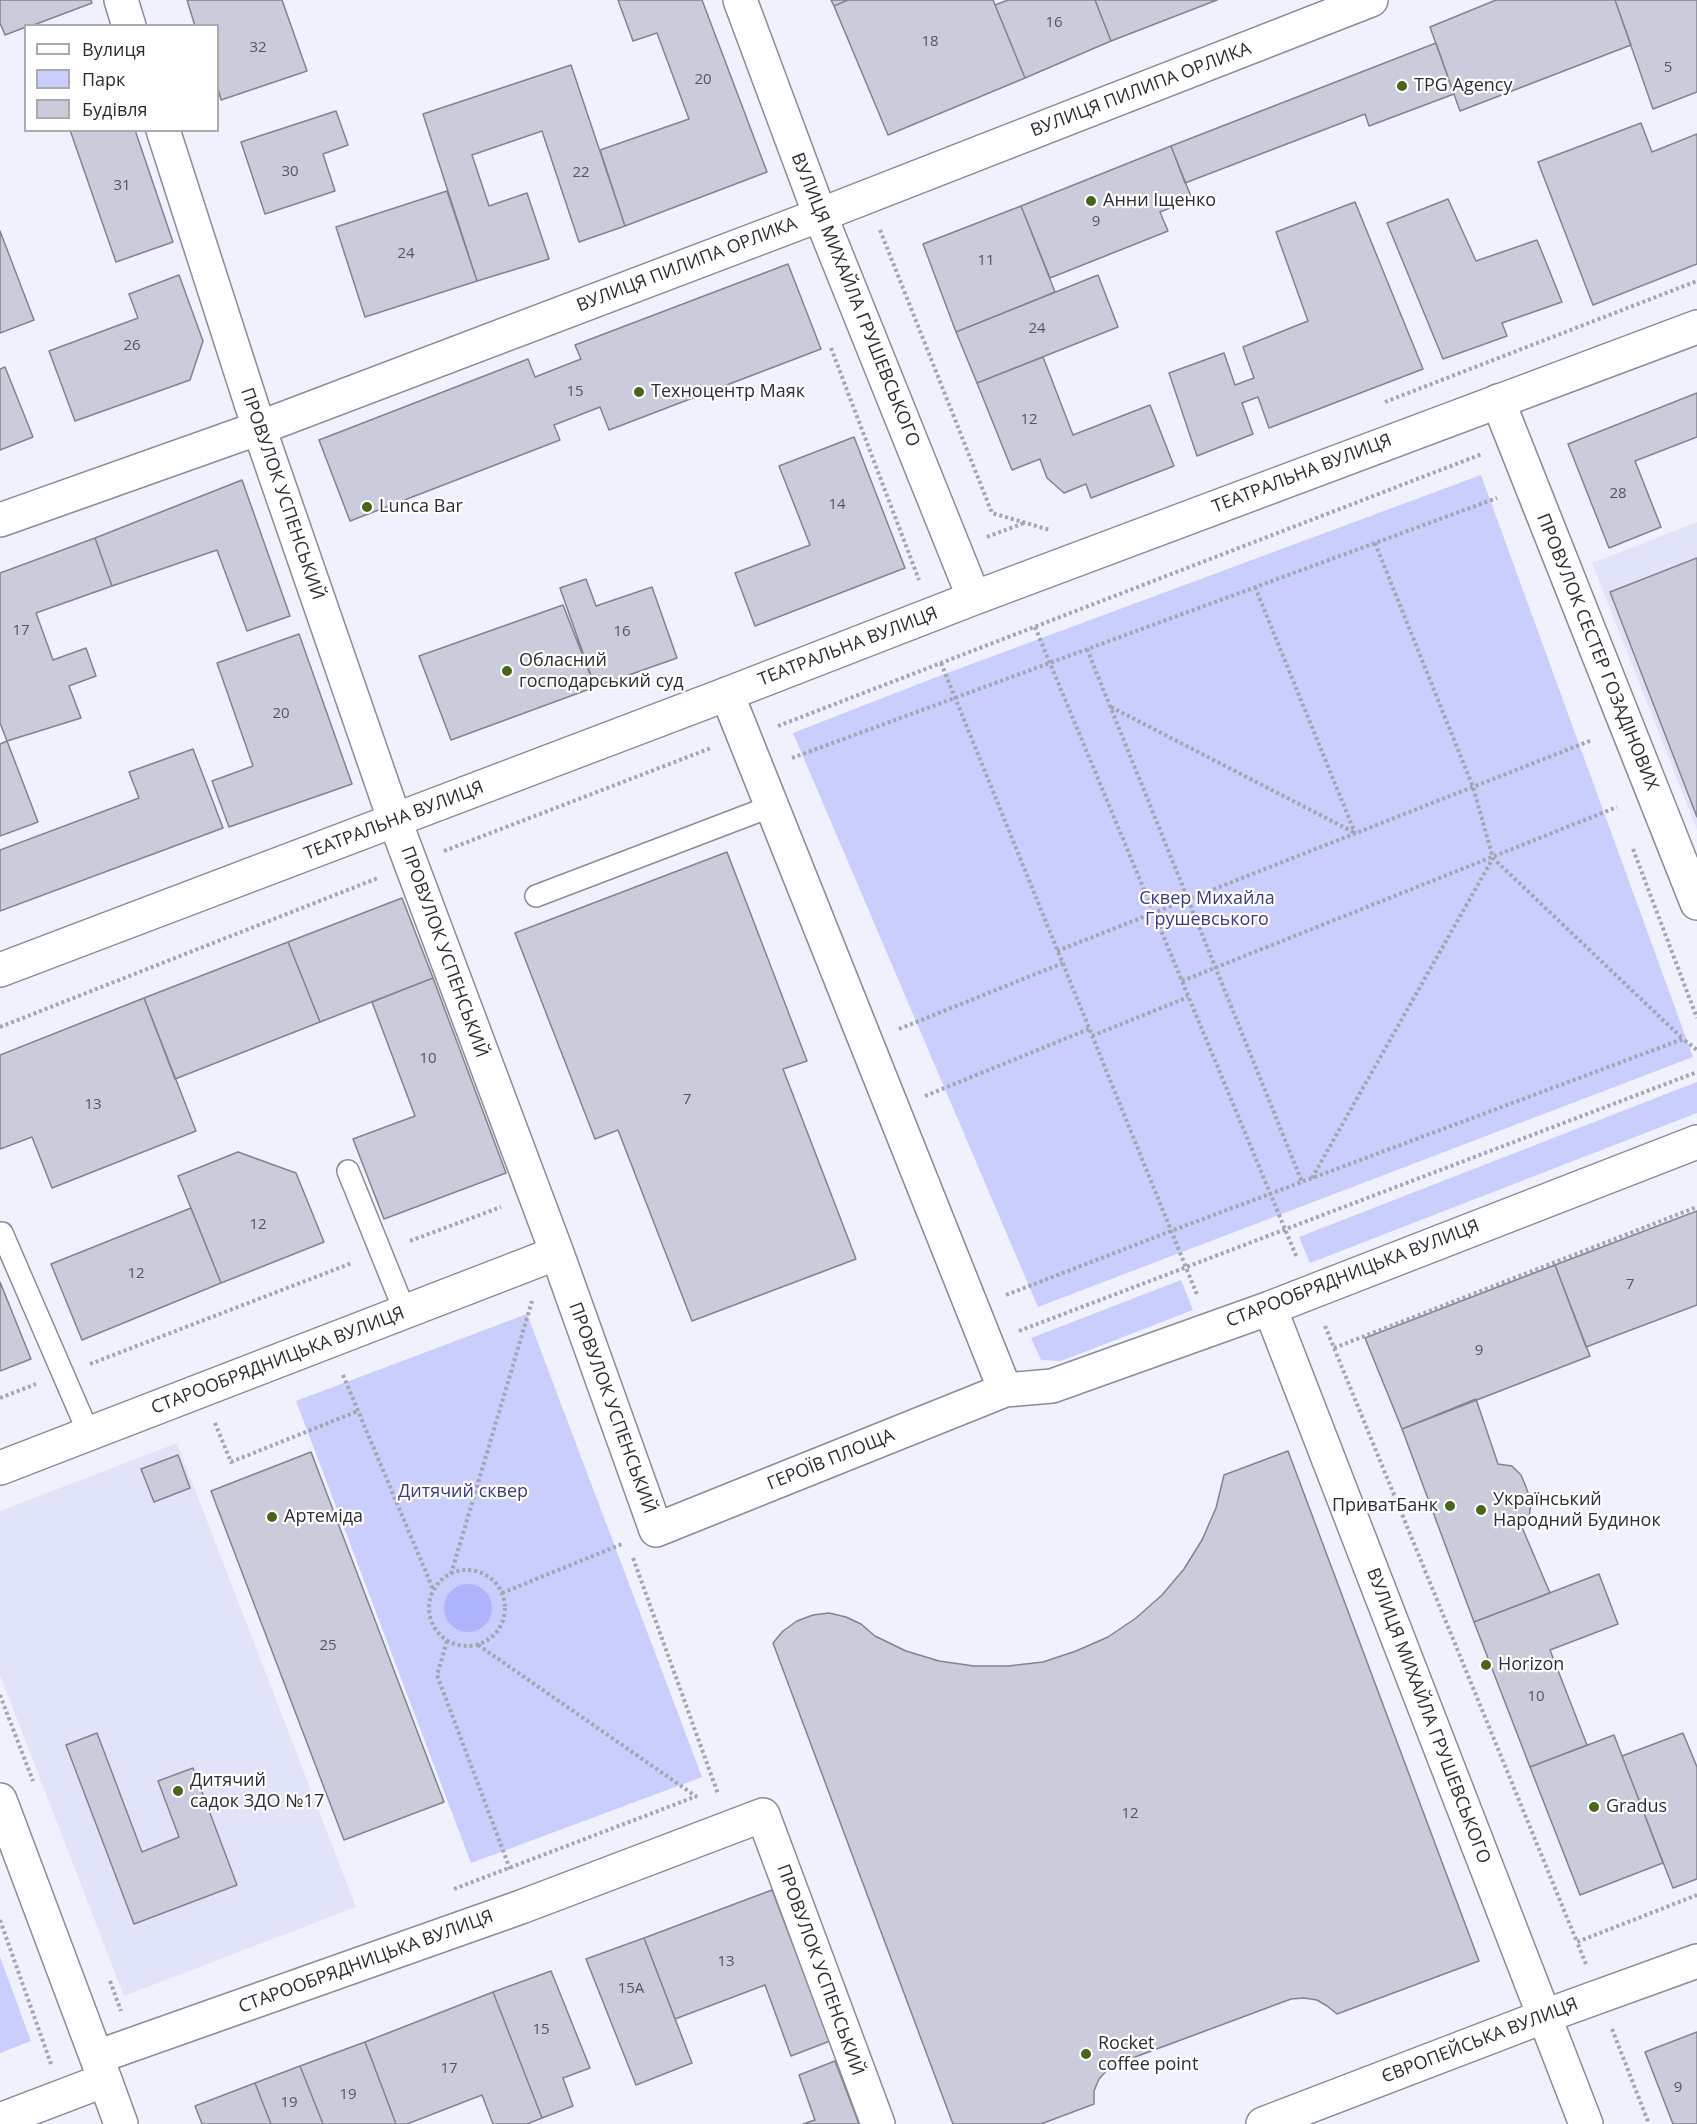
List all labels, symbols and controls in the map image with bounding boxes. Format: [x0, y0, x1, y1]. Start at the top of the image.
house number: 16 [1045, 14, 1063, 32]
legend [24, 24, 219, 132]
house number: 18 [921, 33, 939, 51]
text: Вулиця [82, 37, 146, 61]
street label: ВУЛИЦЯ ПИЛИПА ОРЛИКА [1028, 38, 1254, 142]
house number: 32 [249, 39, 267, 57]
house number: 5 [1664, 59, 1672, 77]
text: Парк [82, 67, 125, 91]
house number: 20 [694, 71, 712, 89]
place label: TPG Agency [1414, 75, 1512, 97]
marker: TPG Agency [1395, 79, 1409, 93]
text: Будівля [82, 97, 148, 121]
street label: ВУЛИЦЯ МИХАЙЛА ГРУШЕВСЬКОГО [786, 150, 924, 450]
house number: 30 [281, 163, 299, 181]
house number: 22 [572, 164, 590, 182]
house number: 31 [113, 177, 131, 195]
place label: Анни Іщенко [1103, 190, 1216, 212]
marker: Анни Іщенко [1084, 194, 1098, 208]
street label: ВУЛИЦЯ ПИЛИПА ОРЛИКА [574, 213, 800, 317]
house number: 9 [1092, 213, 1100, 231]
house number: 24 [397, 245, 415, 263]
house number: 11 [977, 252, 995, 270]
house number: 24 [1028, 320, 1046, 338]
house number: 26 [123, 337, 141, 355]
place label: Техноцентр Маяк [651, 381, 805, 403]
house number: 15 [566, 383, 584, 401]
street label: ПРОВУЛОК УСПЕНСЬКИЙ [236, 385, 328, 603]
marker: Техноцентр Маяк [632, 385, 646, 399]
house number: 12 [1020, 411, 1038, 429]
street label: ТЕАТРАЛЬНА ВУЛИЦЯ [1209, 430, 1395, 518]
house number: 28 [1609, 485, 1627, 503]
place label: Lunca Bar [379, 496, 463, 518]
house number: 14 [828, 496, 846, 514]
marker: Lunca Bar [360, 500, 374, 514]
street label: ПРОВУЛОК СЕСТЕР ГОЗАДІНОВИХ [1531, 510, 1663, 794]
street label: ТЕАТРАЛЬНА ВУЛИЦЯ [755, 603, 941, 691]
house number: 17 [12, 622, 30, 640]
house number: 16 [613, 623, 631, 641]
place label: Обласний господарський суд [519, 650, 684, 692]
marker: Обласний господарський суд [500, 664, 514, 678]
house number: 20 [272, 705, 290, 723]
street label: ТЕАТРАЛЬНА ВУЛИЦЯ [301, 777, 487, 865]
street label: ПРОВУЛОК УСПЕНСЬКИЙ [396, 844, 492, 1060]
park label: Сквер Михайла Грушевського [1139, 888, 1275, 930]
house number: 10 [419, 1050, 437, 1068]
house number: 7 [683, 1091, 691, 1109]
house number: 13 [84, 1096, 102, 1114]
house number: 12 [249, 1216, 267, 1234]
street label: СТАРООБРЯДНИЦЬКА ВУЛИЦЯ [1223, 1216, 1483, 1332]
house number: 12 [127, 1265, 145, 1283]
house number: 7 [1626, 1276, 1634, 1294]
street label: ПРОВУЛОК УСПЕНСЬКИЙ [564, 1300, 660, 1516]
street label: СТАРООБРЯДНИЦЬКА ВУЛИЦЯ [148, 1303, 408, 1419]
house number: 9 [1475, 1342, 1483, 1360]
street label: ГЕРОЇВ ПЛОЩА [764, 1425, 898, 1495]
park label: Дитячий сквер [398, 1481, 528, 1503]
place label: Український Народний Будинок [1493, 1489, 1661, 1532]
place label: ПриватБанк [1332, 1495, 1438, 1517]
marker: ПриватБанк [1443, 1499, 1457, 1513]
marker: Український Народний Будинок [1474, 1503, 1488, 1517]
place label: Артеміда [284, 1506, 363, 1528]
marker: Артеміда [265, 1510, 279, 1524]
street label: ВУЛИЦЯ МИХАЙЛА ГРУШЕВСЬКОГО [1361, 1565, 1495, 1867]
house number: 25 [319, 1637, 337, 1655]
place label: Horizon [1498, 1654, 1564, 1676]
marker: Horizon [1479, 1658, 1493, 1672]
house number: 10 [1527, 1688, 1545, 1706]
place label: Дитячий садок ЗДО №17 [190, 1770, 324, 1812]
marker: Дитячий садок ЗДО №17 [171, 1784, 185, 1798]
place label: Gradus [1606, 1796, 1667, 1818]
marker: Gradus [1587, 1800, 1601, 1814]
house number: 12 [1121, 1805, 1139, 1823]
street label: ПРОВУЛОК УСПЕНСЬКИЙ [772, 1862, 868, 2078]
street label: СТАРООБРЯДНИЦЬКА ВУЛИЦЯ [236, 1906, 496, 2018]
house number: 13 [717, 1953, 735, 1971]
house number: 15А [618, 1980, 644, 1998]
street label: ЄВРОПЕЙСЬКА ВУЛИЦЯ [1379, 1994, 1581, 2088]
house number: 15 [532, 2021, 550, 2039]
place label: Rocket coffee point [1098, 2033, 1198, 2076]
marker: Rocket coffee point [1079, 2047, 1093, 2061]
house number: 17 [440, 2060, 458, 2078]
house number: 9 [1674, 2079, 1682, 2097]
house number: 19 [339, 2086, 357, 2104]
house number: 19 [280, 2094, 298, 2112]

